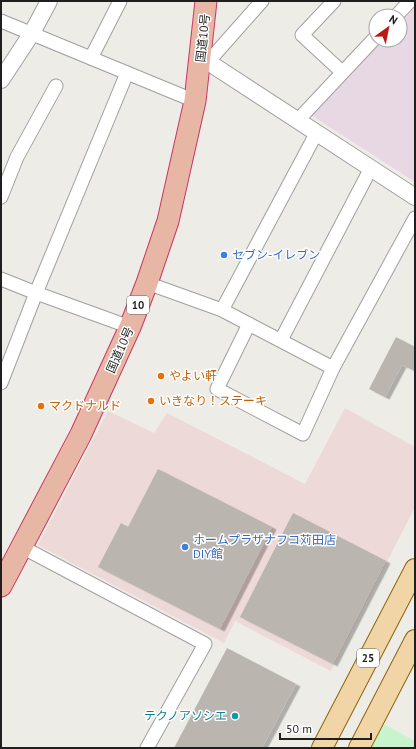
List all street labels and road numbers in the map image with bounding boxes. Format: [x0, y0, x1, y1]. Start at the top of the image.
street label: 国道10号 [192, 13, 213, 63]
road number: 10 [127, 296, 149, 314]
street label: 国道10号 [103, 324, 136, 375]
road number: 25 [357, 649, 379, 667]

